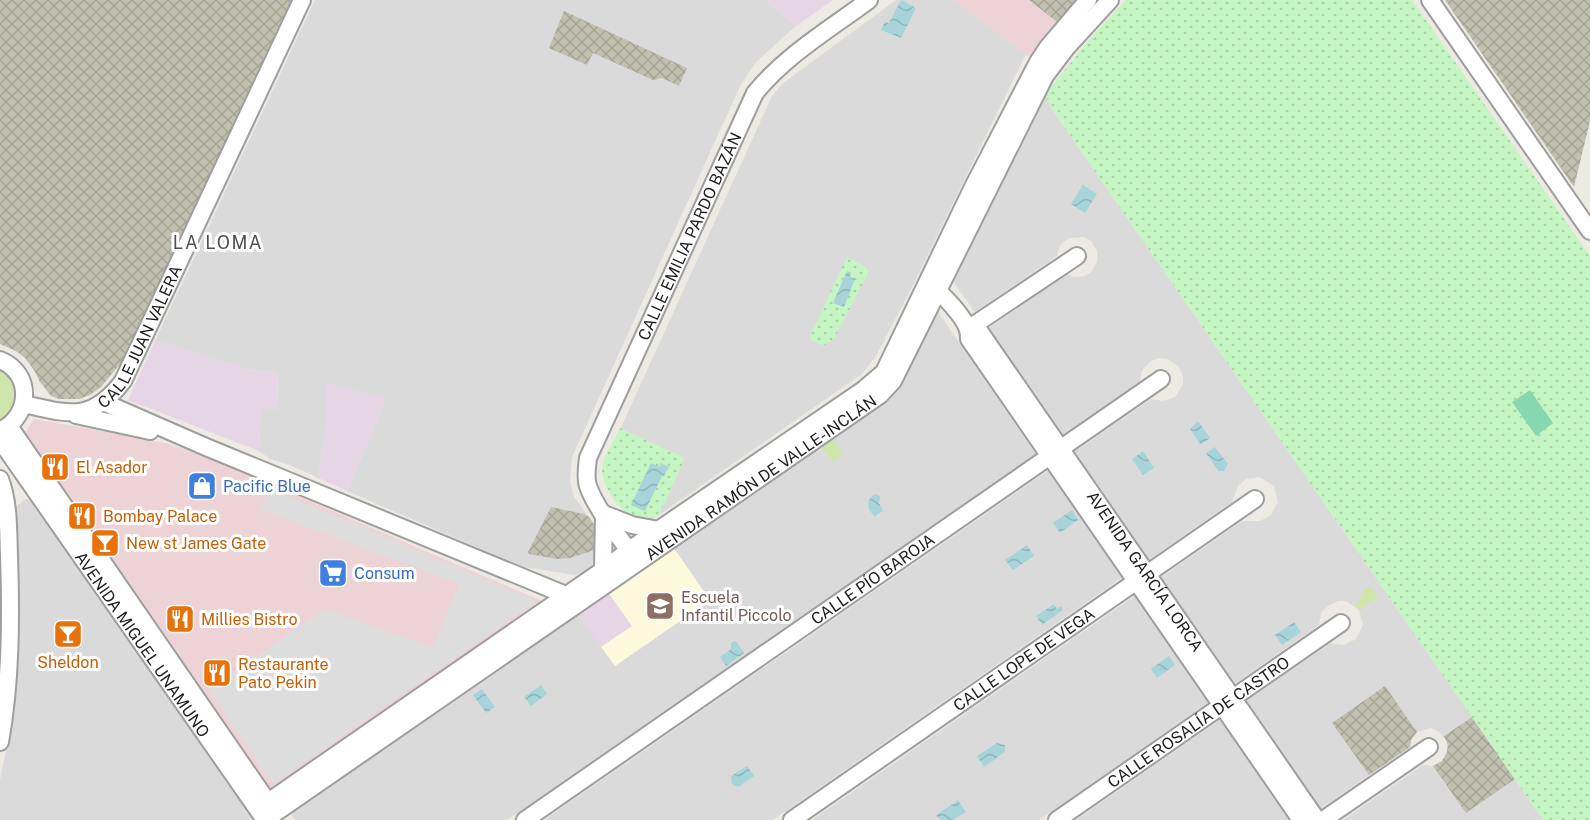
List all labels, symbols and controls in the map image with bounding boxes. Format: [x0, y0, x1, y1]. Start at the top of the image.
street label: CALLE EMILIA PARDO BAZÁN [634, 129, 745, 343]
district label: LA LOMA [173, 232, 263, 253]
street label: CALLE JUAN VALERA [94, 262, 186, 412]
street label: AVENIDA RAMÓN DE VALLE-INCLÁN [642, 391, 880, 564]
restaurant icon: El Asador [39, 451, 71, 483]
place label: El Asador [76, 458, 147, 477]
shop icon: Pacific Blue [186, 470, 218, 502]
place label: Pacific Blue [223, 477, 311, 496]
street label: AVENIDA GARCÍA LORCA [1083, 487, 1207, 655]
restaurant icon: Bombay Palace [66, 500, 98, 532]
place label: Bombay Palace [103, 507, 217, 526]
bar icon: New st James Gate [89, 527, 121, 559]
street label: CALLE PÍO BAROJA [807, 530, 938, 628]
place label: New st James Gate [126, 534, 266, 553]
street label: AVENIDA MIGUEL UNAMUNO [71, 548, 214, 741]
supermarket icon: Consum [317, 557, 349, 589]
place label: Consum [354, 564, 415, 583]
place label: Escuela Infantil Piccolo [681, 588, 792, 625]
school or university icon: Escuela Infantil Piccolo [644, 590, 676, 622]
restaurant icon: Millies Bistro [164, 603, 196, 635]
street label: CALLE LOPE DE VEGA [949, 604, 1098, 715]
place label: Millies Bistro [201, 610, 298, 629]
bar icon: Sheldon [52, 618, 84, 650]
street label: CALLE ROSALÍA DE CASTRO [1104, 652, 1293, 792]
place label: Sheldon [37, 653, 99, 672]
place label: Restaurante Pato Pekin [238, 655, 329, 692]
restaurant icon: Restaurante Pato Pekin [201, 657, 233, 689]

